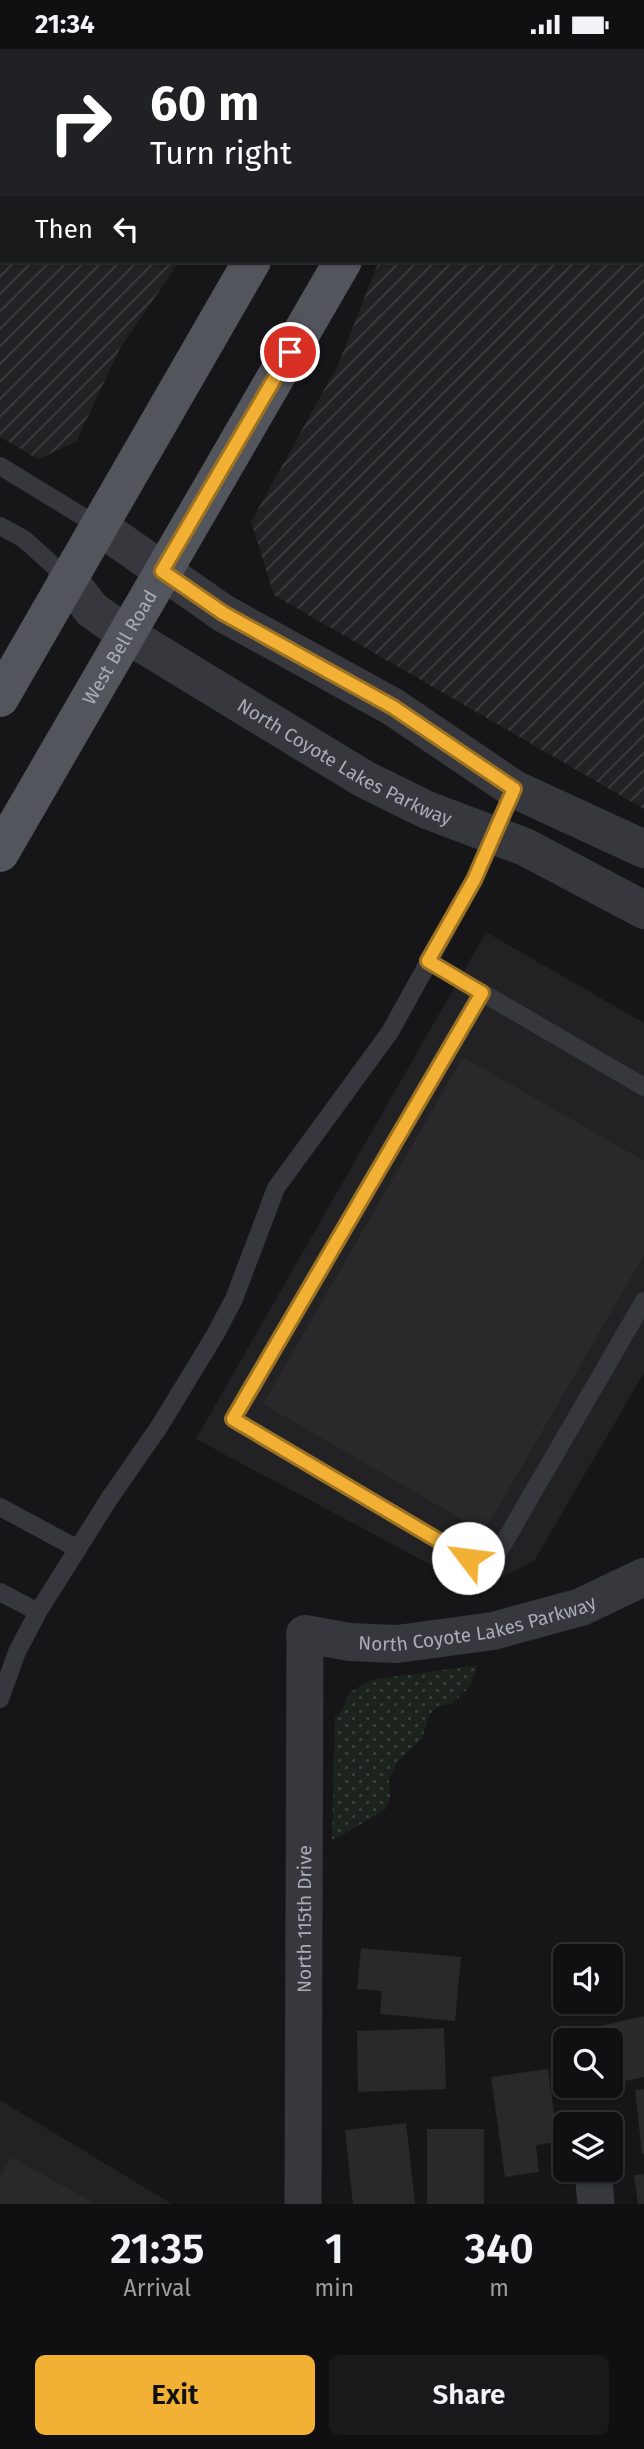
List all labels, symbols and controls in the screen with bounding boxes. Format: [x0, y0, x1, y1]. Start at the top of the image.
text: 21:34 [35, 9, 95, 40]
text: 60 m [150, 74, 259, 133]
icon: right [35, 77, 126, 168]
text: Turn right [150, 134, 292, 172]
icon: left [107, 210, 145, 248]
text: Then [35, 214, 93, 245]
pin [260, 322, 320, 382]
icon: arrive [271, 333, 309, 371]
street label: West Bell Road [78, 586, 162, 709]
street label: North Coyote Lakes Parkway [233, 694, 456, 831]
position arrow [431, 1521, 505, 1595]
street label: North Coyote Lakes Parkway [358, 1590, 600, 1656]
street label: North 115th Drive [293, 1845, 316, 1993]
map controls [553, 1944, 623, 2182]
button: sound [553, 1944, 623, 2014]
button: search [553, 2028, 623, 2098]
button: layers [553, 2112, 623, 2182]
text: 21:35 [110, 2224, 204, 2274]
text: 1 [325, 2224, 344, 2274]
text: 340 [465, 2224, 534, 2274]
text: Arrival [124, 2274, 191, 2302]
text: min [315, 2274, 354, 2302]
text: m [489, 2274, 509, 2302]
button: Exit [35, 2355, 315, 2435]
button: Share [329, 2355, 609, 2435]

